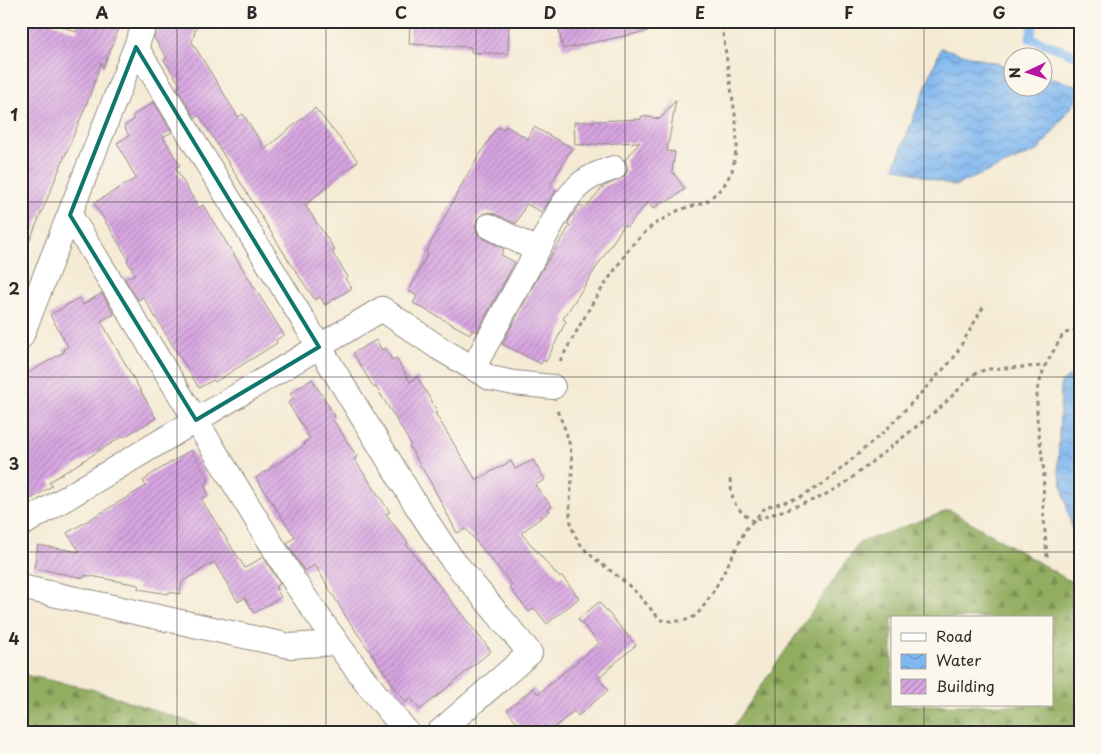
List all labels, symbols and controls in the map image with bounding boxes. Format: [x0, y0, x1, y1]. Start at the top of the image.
text: A [96, 0, 109, 24]
text: B [247, 0, 258, 24]
text: C [395, 0, 407, 24]
text: D [544, 0, 556, 24]
text: E [695, 0, 705, 24]
text: F [844, 0, 854, 24]
text: G [992, 0, 1006, 24]
north arrow [1004, 48, 1054, 98]
text: N [1004, 67, 1025, 79]
text: 1 [10, 102, 18, 126]
text: 2 [8, 276, 20, 300]
text: 3 [9, 451, 19, 475]
legend [891, 616, 1054, 706]
text: Road [936, 624, 972, 647]
text: 4 [9, 626, 20, 650]
text: Water [936, 648, 981, 671]
text: Building [936, 674, 995, 697]

